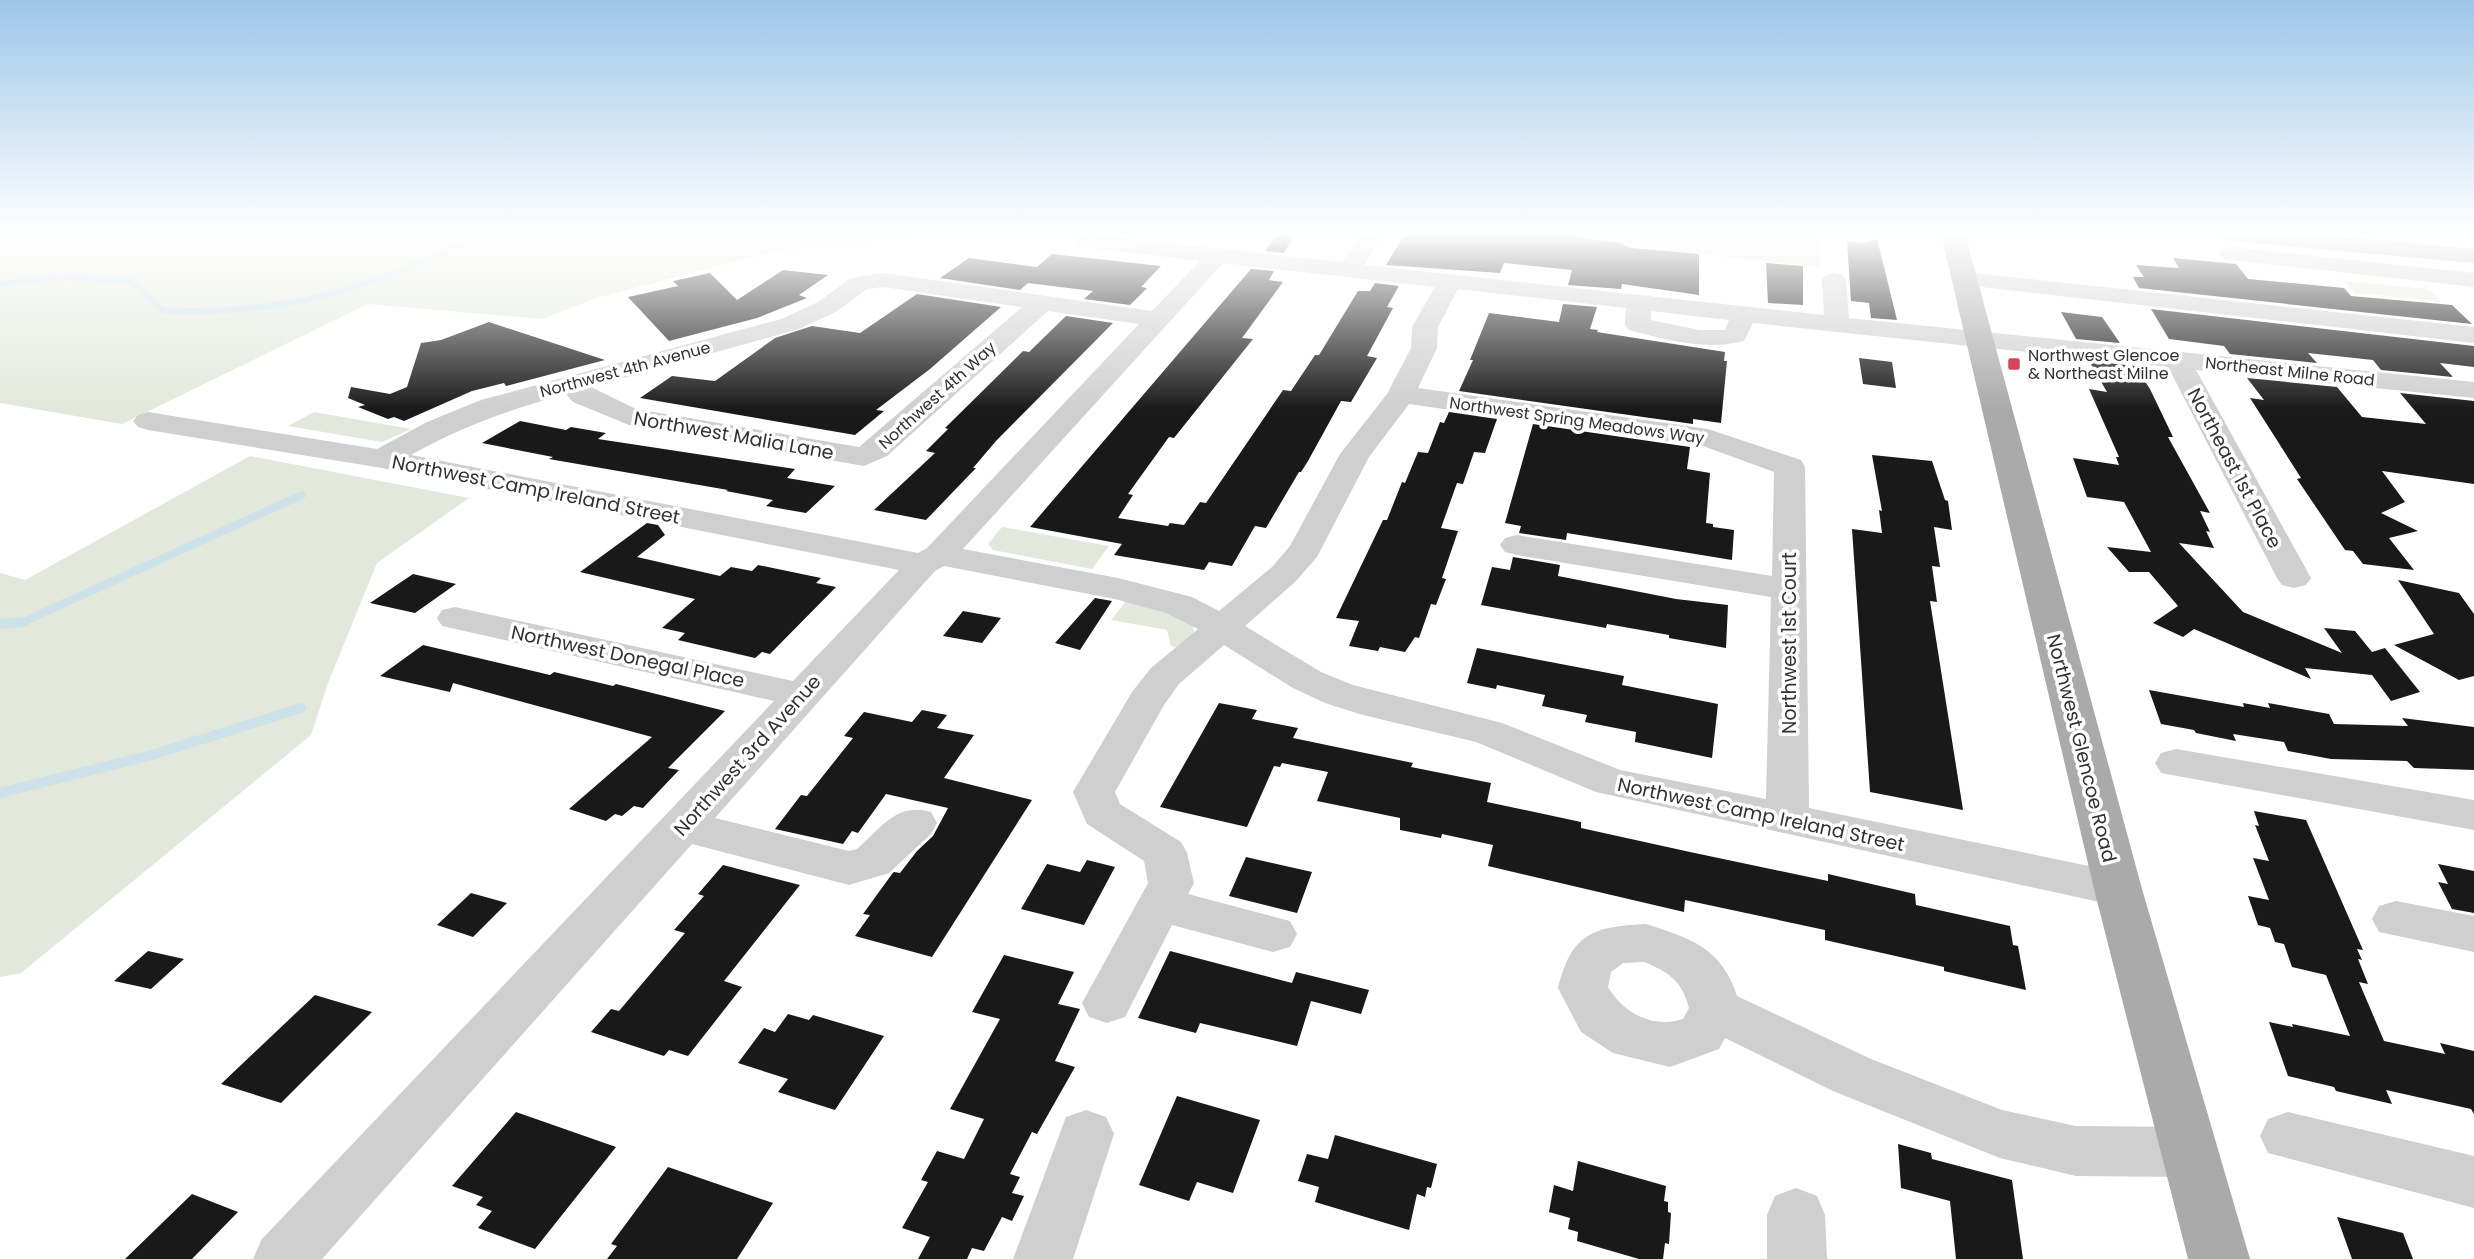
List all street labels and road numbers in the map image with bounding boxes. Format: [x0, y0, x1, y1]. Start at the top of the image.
street label: Northwest 4th Avenue [537, 336, 713, 403]
street label: Northwest 4th Way [874, 336, 1001, 454]
street label: Northeast Milne Road [2204, 351, 2376, 392]
street label: Northeast 1st Place [2181, 383, 2288, 553]
street label: Northwest Spring Meadows Way [1448, 391, 1706, 450]
street label: Northwest Malia Lane [632, 405, 836, 466]
street label: Northwest Camp Ireland Street [390, 448, 682, 531]
street label: Northwest 1st Court [1776, 552, 1803, 734]
street label: Northwest Donegal Place [509, 619, 747, 694]
street label: Northwest Glencoe Road [2040, 631, 2123, 865]
street label: Northwest 3rd Avenue [668, 669, 827, 842]
street label: Northwest Camp Ireland Street [1615, 771, 1907, 858]

